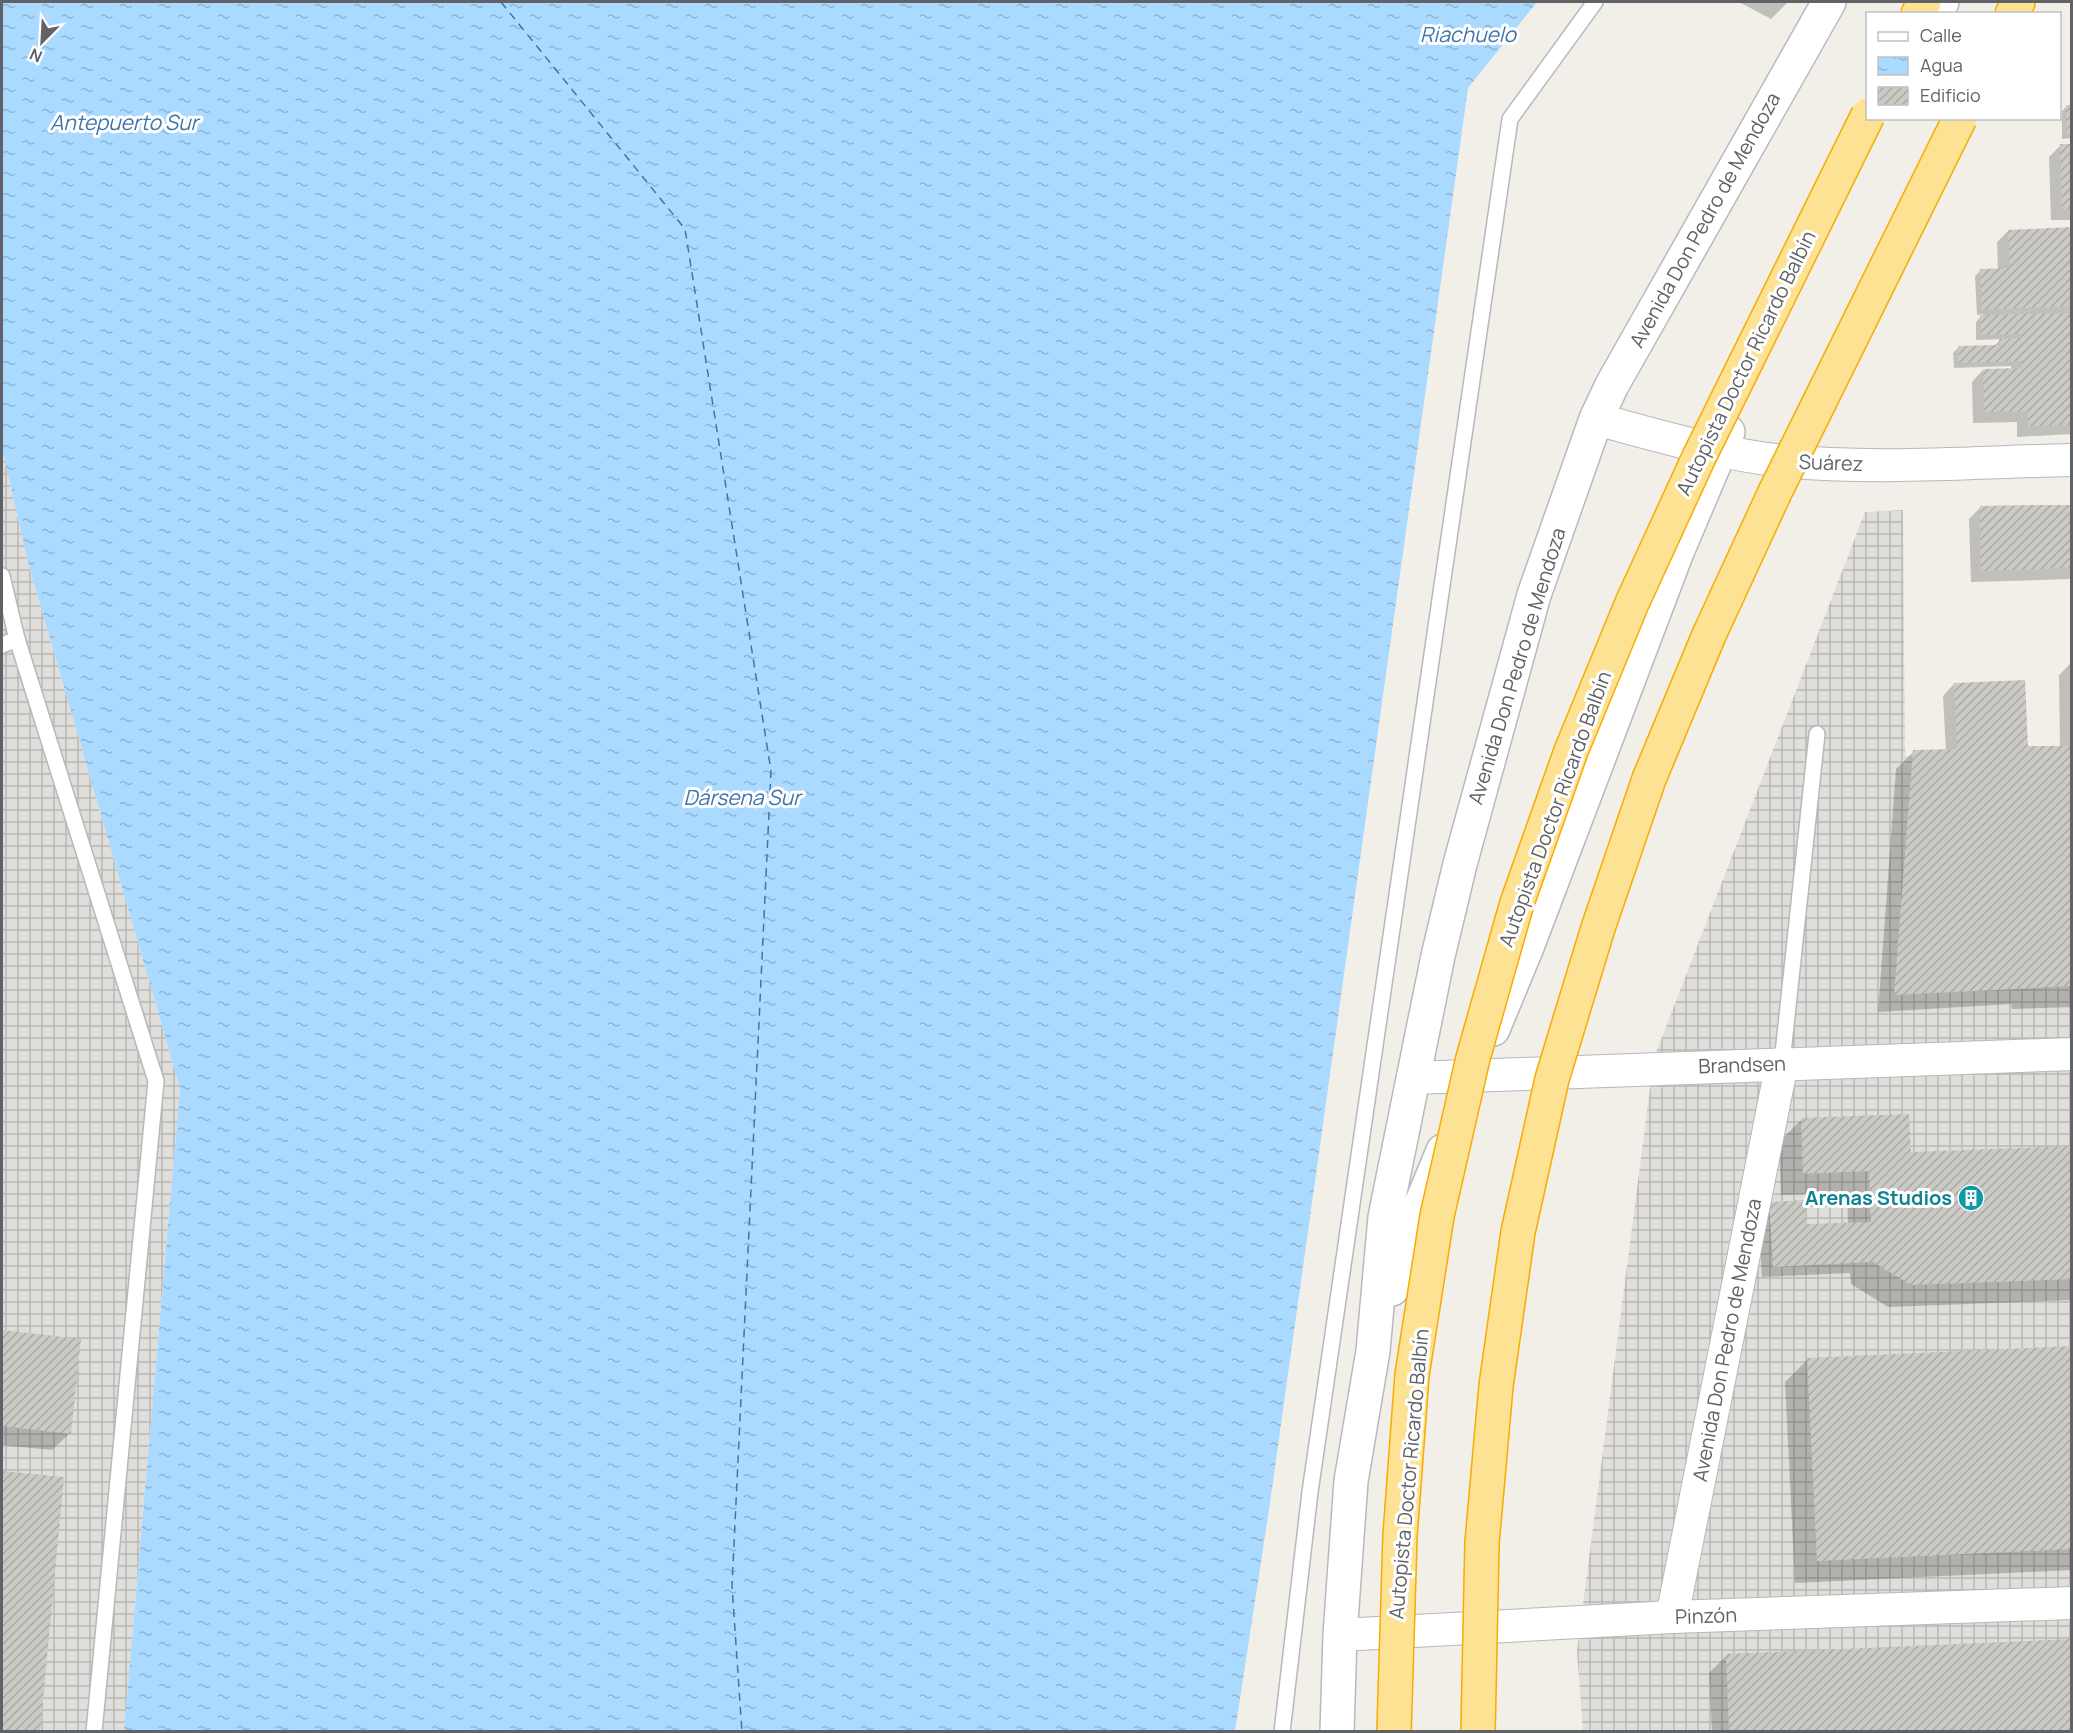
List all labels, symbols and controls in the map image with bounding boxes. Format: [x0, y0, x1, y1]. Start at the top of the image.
north arrow [12, 12, 72, 72]
legend [1866, 12, 2061, 120]
water label: Riachuelo [1420, 20, 1518, 48]
text: Calle [1920, 23, 1962, 47]
text: N [26, 43, 46, 68]
text: Agua [1920, 53, 1963, 77]
text: Edificio [1920, 83, 1981, 107]
street label: Avenida Don Pedro de Mendoza [1623, 87, 1786, 352]
water label: Antepuerto Sur [50, 108, 200, 136]
street label: Autopista Doctor Ricardo Balbín [1669, 226, 1822, 500]
street label: Suárez [1798, 448, 1864, 477]
street label: Avenida Don Pedro de Mendoza [1462, 524, 1572, 808]
street label: Autopista Doctor Ricardo Balbín [1492, 667, 1617, 950]
water label: Dársena Sur [683, 783, 803, 811]
street label: Brandsen [1698, 1049, 1786, 1080]
building icon: Arenas Studios [1956, 1183, 1986, 1213]
place label: Arenas Studios [1805, 1184, 1952, 1211]
street label: Avenida Don Pedro de Mendoza [1686, 1196, 1767, 1484]
street label: Autopista Doctor Ricardo Balbín [1382, 1328, 1435, 1620]
street label: Pinzón [1674, 1601, 1738, 1630]

